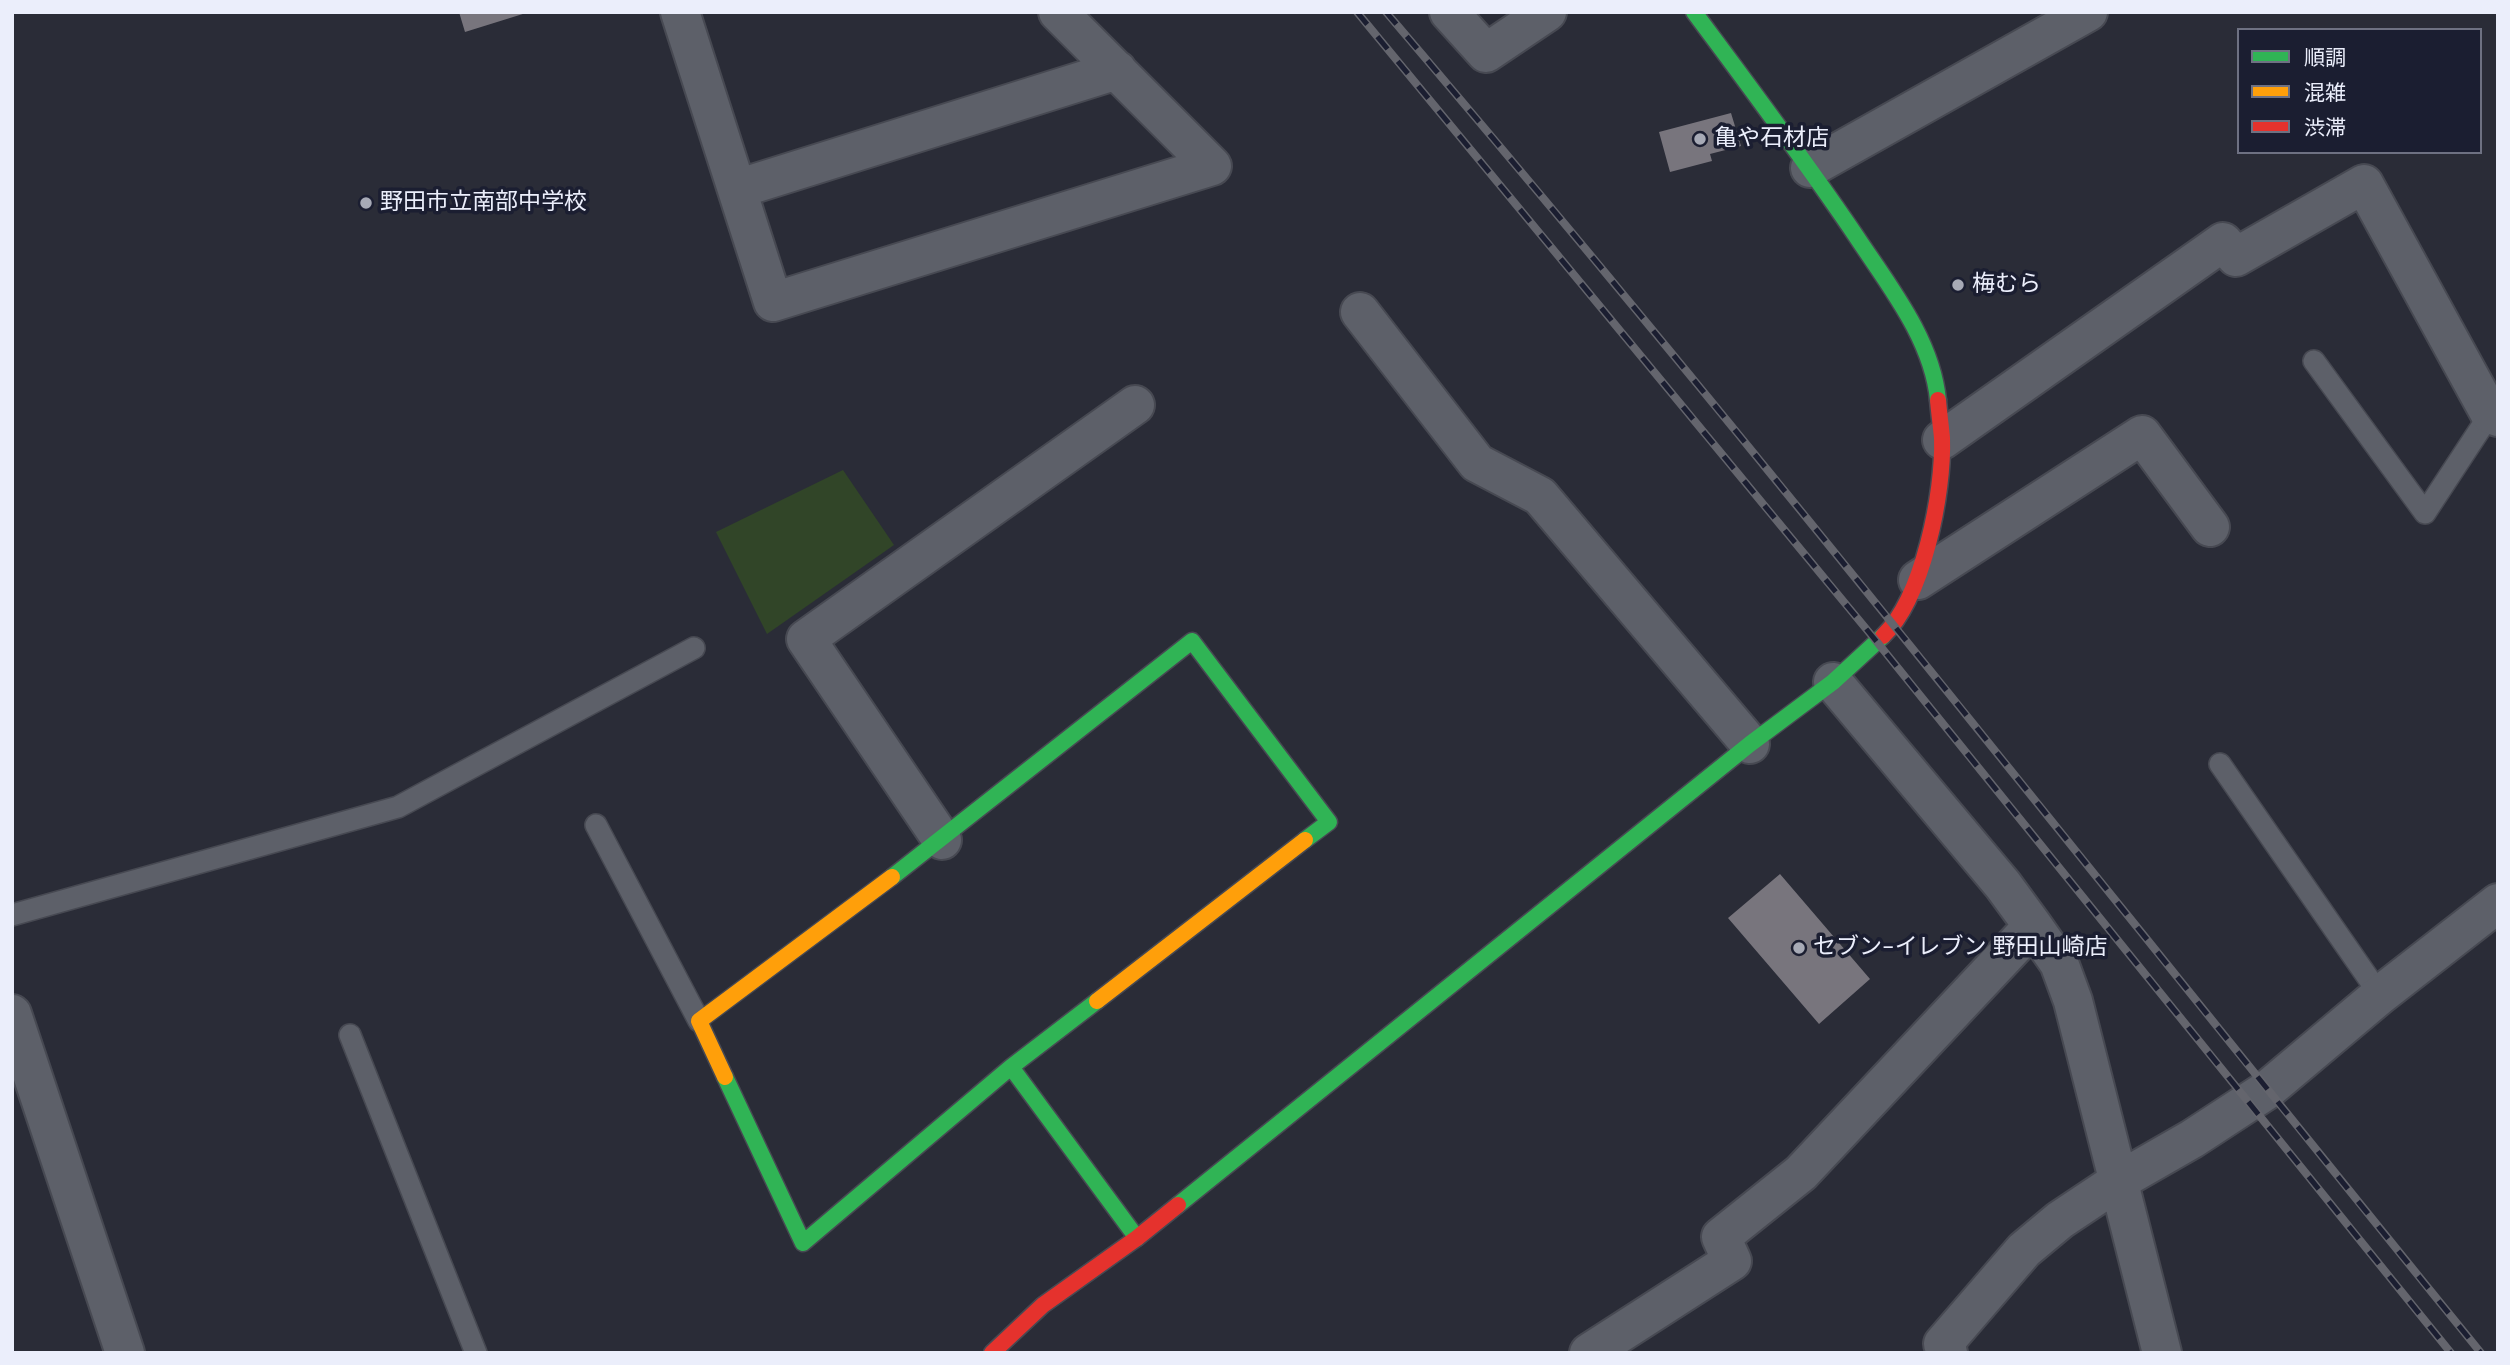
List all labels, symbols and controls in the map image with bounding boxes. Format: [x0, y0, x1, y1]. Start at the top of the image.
legend [2237, 28, 2482, 154]
text: 順調 [2304, 44, 2346, 72]
text: 混雑 [2304, 79, 2346, 107]
text: 渋滞 [2304, 114, 2346, 142]
place label: 亀や石材店 [1714, 125, 1829, 153]
marker: 亀や石材店 [1692, 131, 1708, 147]
place label: 野田市立南部中学校 [380, 189, 587, 217]
marker: 野田市立南部中学校 [358, 195, 374, 211]
place label: 梅むら [1972, 271, 2041, 299]
marker: 梅むら [1950, 277, 1966, 293]
place label: セブン-イレブン 野田山崎店 [1813, 934, 2108, 962]
marker: セブン-イレブン 野田山崎店 [1791, 940, 1807, 956]

